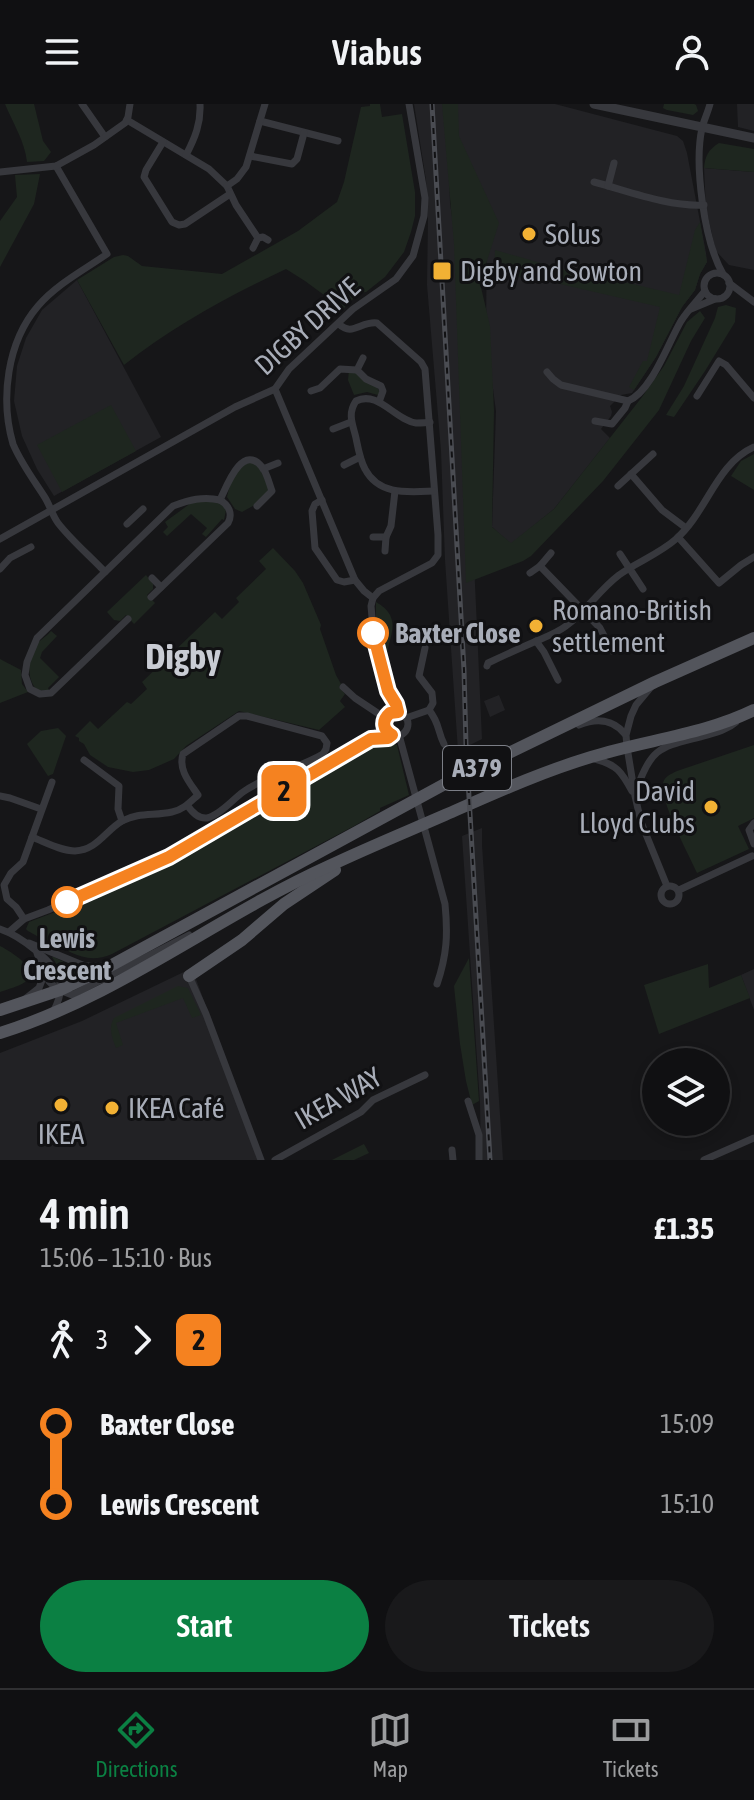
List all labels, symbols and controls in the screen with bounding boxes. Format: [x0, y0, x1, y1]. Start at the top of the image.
icon: menu [40, 30, 84, 74]
icon: person [670, 30, 714, 74]
text: Viabus [332, 31, 422, 73]
place label: Solus [545, 218, 601, 250]
marker: Solus [520, 225, 538, 243]
place label: Digby and Sowton [460, 255, 642, 287]
marker: Digby and Sowton [431, 260, 453, 282]
street label: DIGBY DRIVE [248, 271, 366, 381]
place label: Romano-British settlement [552, 594, 712, 658]
place label: Baxter Close [395, 617, 521, 649]
marker: Romano-British settlement [527, 617, 545, 635]
marker: Baxter Close [358, 618, 388, 648]
district label: Digby [145, 635, 221, 677]
road number: A379 [443, 746, 511, 790]
line badge: 2 [258, 765, 310, 817]
text: 2 [277, 775, 291, 807]
place label: David Lloyd Clubs [579, 775, 695, 839]
marker: David Lloyd Clubs [702, 798, 720, 816]
marker: Lewis Crescent [52, 887, 82, 917]
place label: Lewis Crescent [23, 922, 111, 986]
map controls [642, 1048, 730, 1136]
button: layers [642, 1048, 730, 1136]
street label: IKEA WAY [289, 1060, 388, 1136]
place label: IKEA Café [128, 1092, 224, 1124]
marker: IKEA [52, 1096, 70, 1114]
marker: IKEA Café [103, 1099, 121, 1117]
place label: IKEA [38, 1118, 85, 1150]
text: 4 min [40, 1188, 130, 1238]
text: £1.35 [654, 1211, 714, 1245]
text: 15:06 – 15:10 · Bus [40, 1243, 212, 1273]
icon: walk [40, 1318, 84, 1362]
icon: forward [120, 1318, 164, 1362]
text: 2 [192, 1324, 205, 1356]
text: 3 [96, 1325, 108, 1355]
text: Baxter Close [100, 1407, 235, 1441]
text: 15:09 [660, 1409, 714, 1439]
text: Lewis Crescent [100, 1487, 259, 1521]
text: 15:10 [660, 1489, 714, 1519]
button: Start [40, 1580, 369, 1672]
button: Tickets [385, 1580, 714, 1672]
tab: Directions [95, 1708, 177, 1782]
tab: Map [368, 1708, 412, 1782]
tab: Tickets [603, 1708, 659, 1782]

